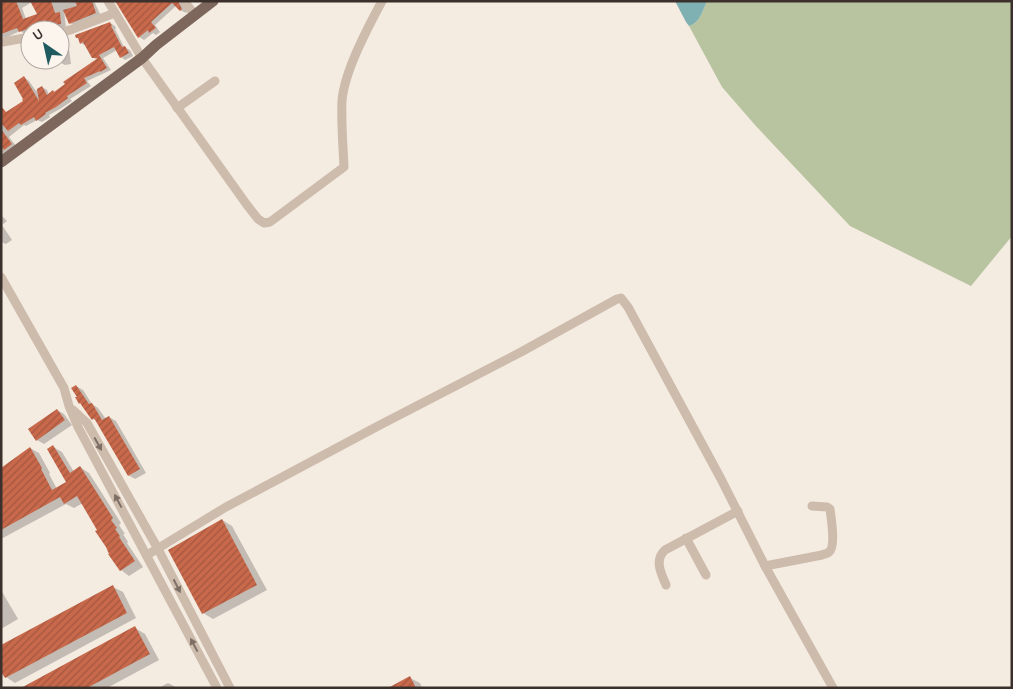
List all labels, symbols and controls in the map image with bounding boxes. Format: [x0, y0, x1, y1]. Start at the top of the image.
north arrow [20, 20, 70, 70]
text: U [29, 25, 47, 44]
one-way arrow [94, 438, 103, 451]
one-way arrow [114, 494, 122, 508]
one-way arrow [173, 579, 181, 593]
one-way arrow [190, 637, 198, 652]

